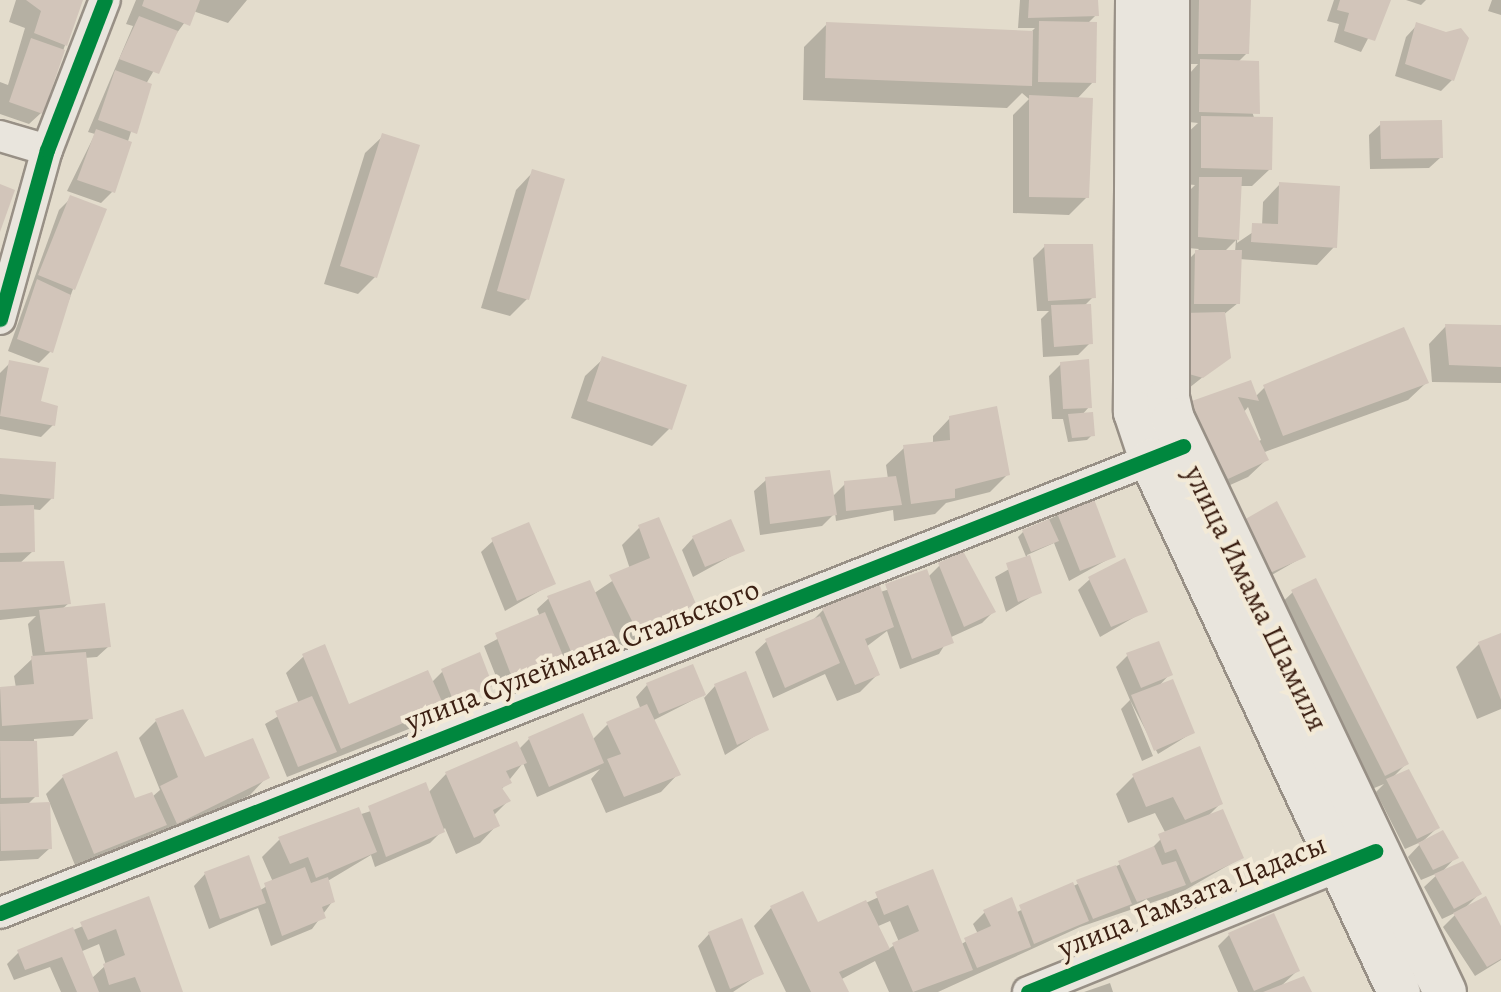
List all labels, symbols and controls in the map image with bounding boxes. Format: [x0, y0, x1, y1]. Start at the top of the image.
street label: улица Имама Шамиля [1176, 459, 1336, 737]
street label: улица Сулеймана Стальского [400, 571, 764, 739]
street label: улица Гамзата Цадасы [1053, 826, 1331, 966]

